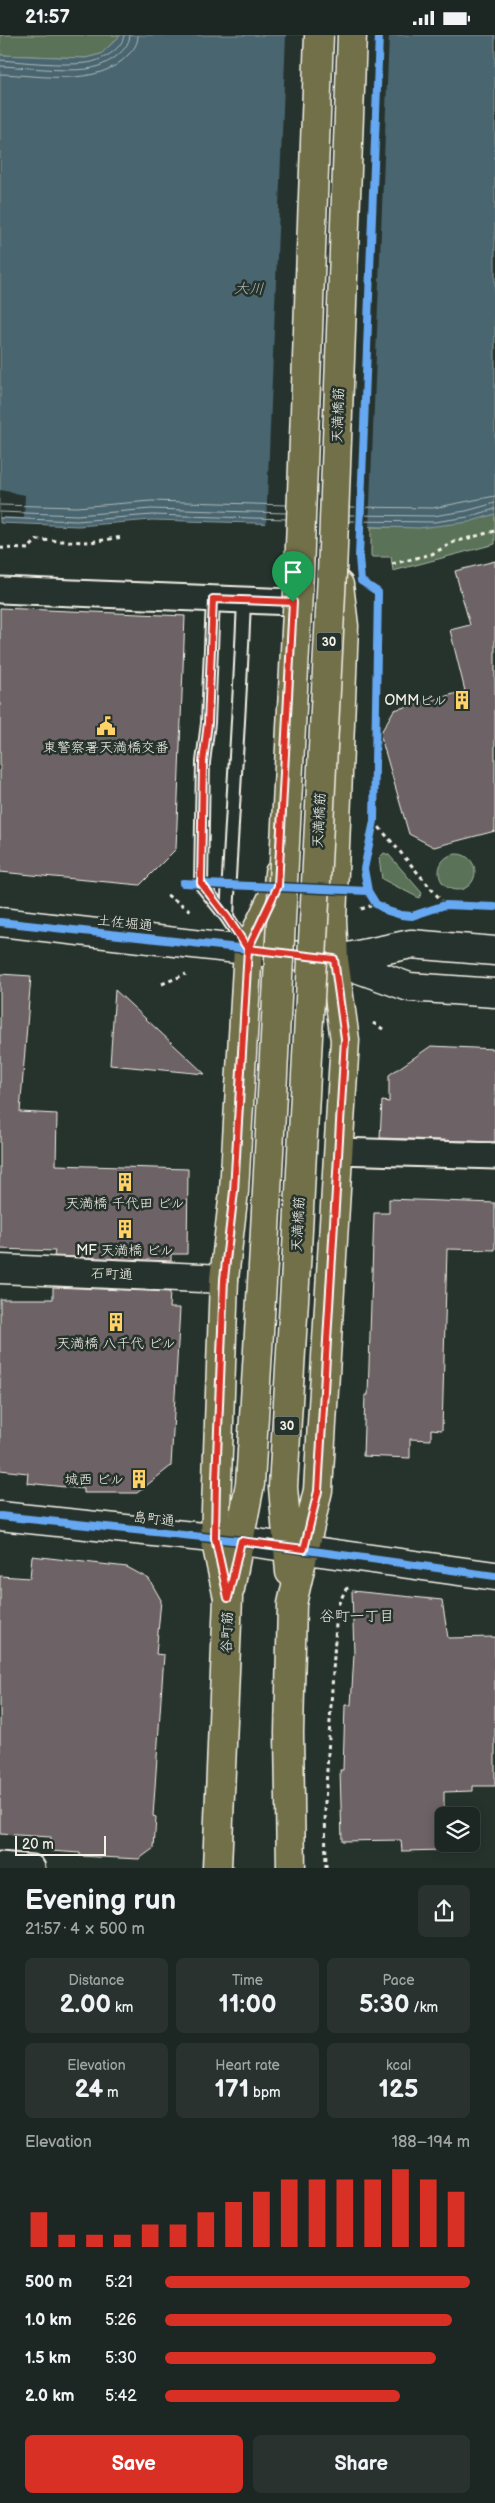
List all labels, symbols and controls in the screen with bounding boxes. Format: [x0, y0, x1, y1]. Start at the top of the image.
text: 21:57 [25, 6, 70, 29]
water label: 大川 [234, 279, 264, 299]
street label: 天満橋筋 [329, 387, 347, 443]
pin [272, 551, 314, 602]
icon: arrive [279, 558, 307, 586]
road number: 30 [316, 633, 342, 651]
building icon: OMMビル [451, 689, 473, 711]
place label: OMMビル [384, 692, 447, 709]
public building icon: 東警察署天満橋交番 [95, 715, 117, 737]
place label: 東警察署天満橋交番 [43, 739, 169, 756]
street label: 天満橋筋 [309, 792, 329, 848]
street label: 土佐堀通 [96, 912, 154, 934]
building icon: 天満橋 千代田 ビル [114, 1171, 136, 1193]
place label: 天満橋 千代田 ビル [65, 1195, 185, 1212]
street label: 天満橋筋 [288, 1196, 308, 1252]
building icon: MF 天満橋 ビル [114, 1218, 136, 1240]
place label: MF 天満橋 ビル [76, 1242, 174, 1259]
street label: 石町通 [91, 1265, 133, 1283]
building icon: 天満橋 八千代 ビル [105, 1311, 127, 1333]
place label: 天満橋 八千代 ビル [56, 1335, 176, 1352]
road number: 30 [274, 1417, 300, 1435]
building icon: 城西 ビル [128, 1468, 150, 1490]
place label: 城西 ビル [65, 1471, 124, 1488]
street label: 島町通 [132, 1508, 176, 1530]
district label: 谷町一丁目 [319, 1607, 395, 1626]
street label: 谷町筋 [218, 1611, 236, 1653]
map controls [435, 1807, 480, 1852]
button: layers [435, 1807, 480, 1852]
scale bar [15, 1833, 106, 1856]
text: 20 m [22, 1836, 54, 1853]
text: Evening run [25, 1884, 176, 1917]
button: share [418, 1885, 470, 1937]
text: 21:57 · 4 × 500 m [25, 1920, 145, 1939]
text: Distance [69, 1972, 124, 1989]
text: Time [232, 1972, 263, 1989]
text: Pace [383, 1972, 414, 1989]
text: 2.00 [60, 1989, 111, 2020]
text: 11:00 [218, 1989, 277, 2020]
text: 5:30 [359, 1989, 410, 2020]
text: km [111, 1999, 133, 2016]
text: /km [410, 1999, 438, 2016]
text: Elevation [67, 2057, 126, 2074]
text: Heart rate [215, 2057, 280, 2074]
text: kcal [386, 2057, 411, 2074]
text: 24 [74, 2074, 103, 2105]
text: 171 [214, 2074, 249, 2105]
text: 125 [379, 2074, 418, 2105]
text: m [103, 2084, 119, 2101]
text: bpm [249, 2084, 281, 2101]
text: Elevation [25, 2133, 92, 2152]
text: 188–194 m [392, 2133, 470, 2152]
text: 500 m [25, 2273, 72, 2292]
text: 5:21 [105, 2273, 133, 2292]
text: 1.0 km [25, 2311, 72, 2330]
text: 5:26 [105, 2311, 137, 2330]
text: 1.5 km [25, 2349, 71, 2368]
text: 5:30 [105, 2349, 137, 2368]
text: 2.0 km [25, 2387, 74, 2406]
text: 5:42 [105, 2387, 137, 2406]
button: Save [25, 2435, 243, 2493]
button: Share [253, 2435, 470, 2493]

